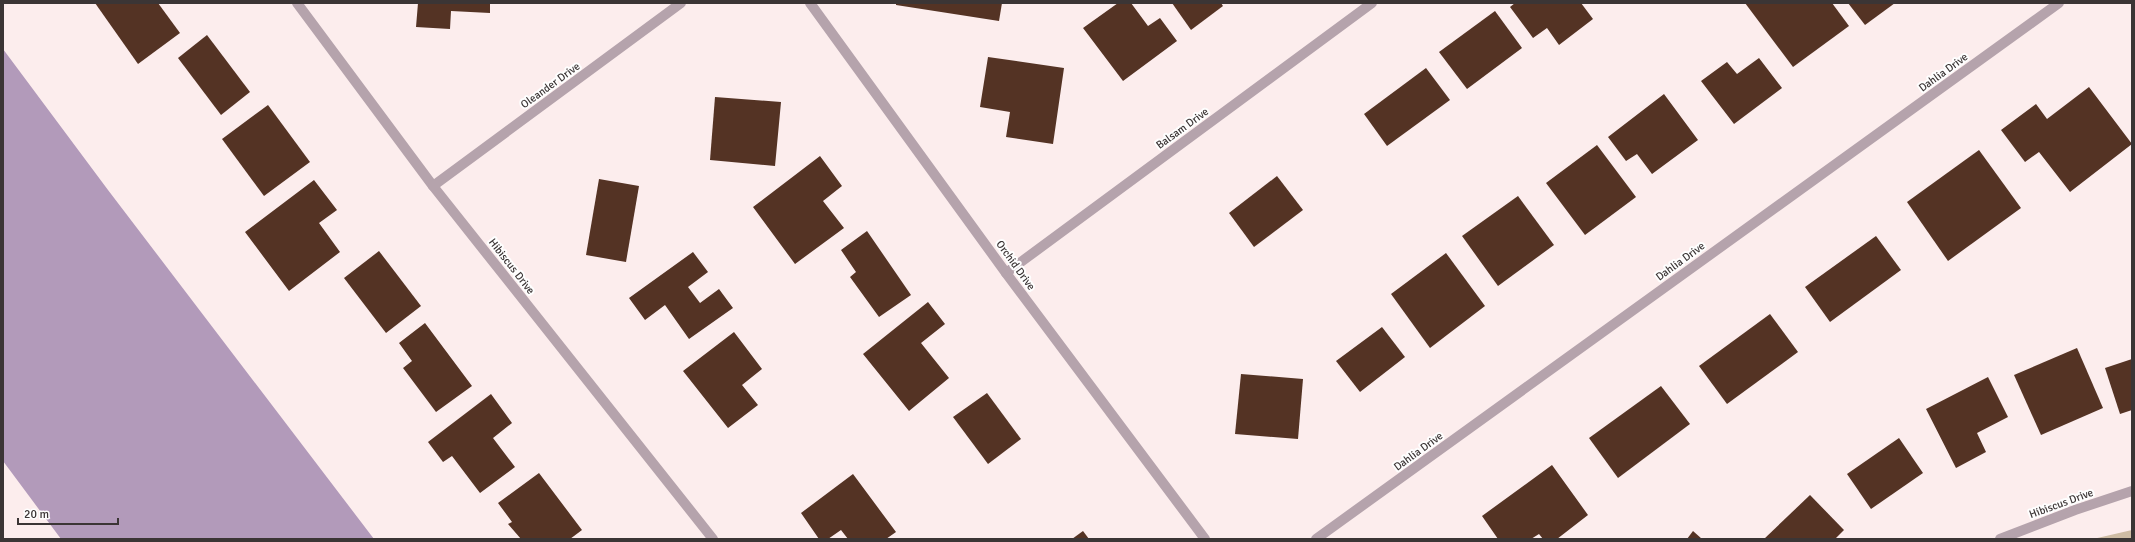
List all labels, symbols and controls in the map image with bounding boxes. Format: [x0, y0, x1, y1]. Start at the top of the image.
street label: Dahlia Drive [1916, 50, 1970, 95]
street label: Oleander Drive [518, 60, 582, 111]
street label: Balsam Drive [1154, 105, 1211, 152]
street label: Hibiscus Drive [486, 236, 537, 297]
street label: Orchid Drive [993, 238, 1038, 293]
street label: Dahlia Drive [1653, 239, 1707, 284]
street label: Dahlia Drive [1391, 429, 1445, 474]
street label: Hibiscus Drive [2027, 486, 2095, 521]
scale bar [18, 500, 118, 526]
text: 20 m [24, 507, 49, 522]

